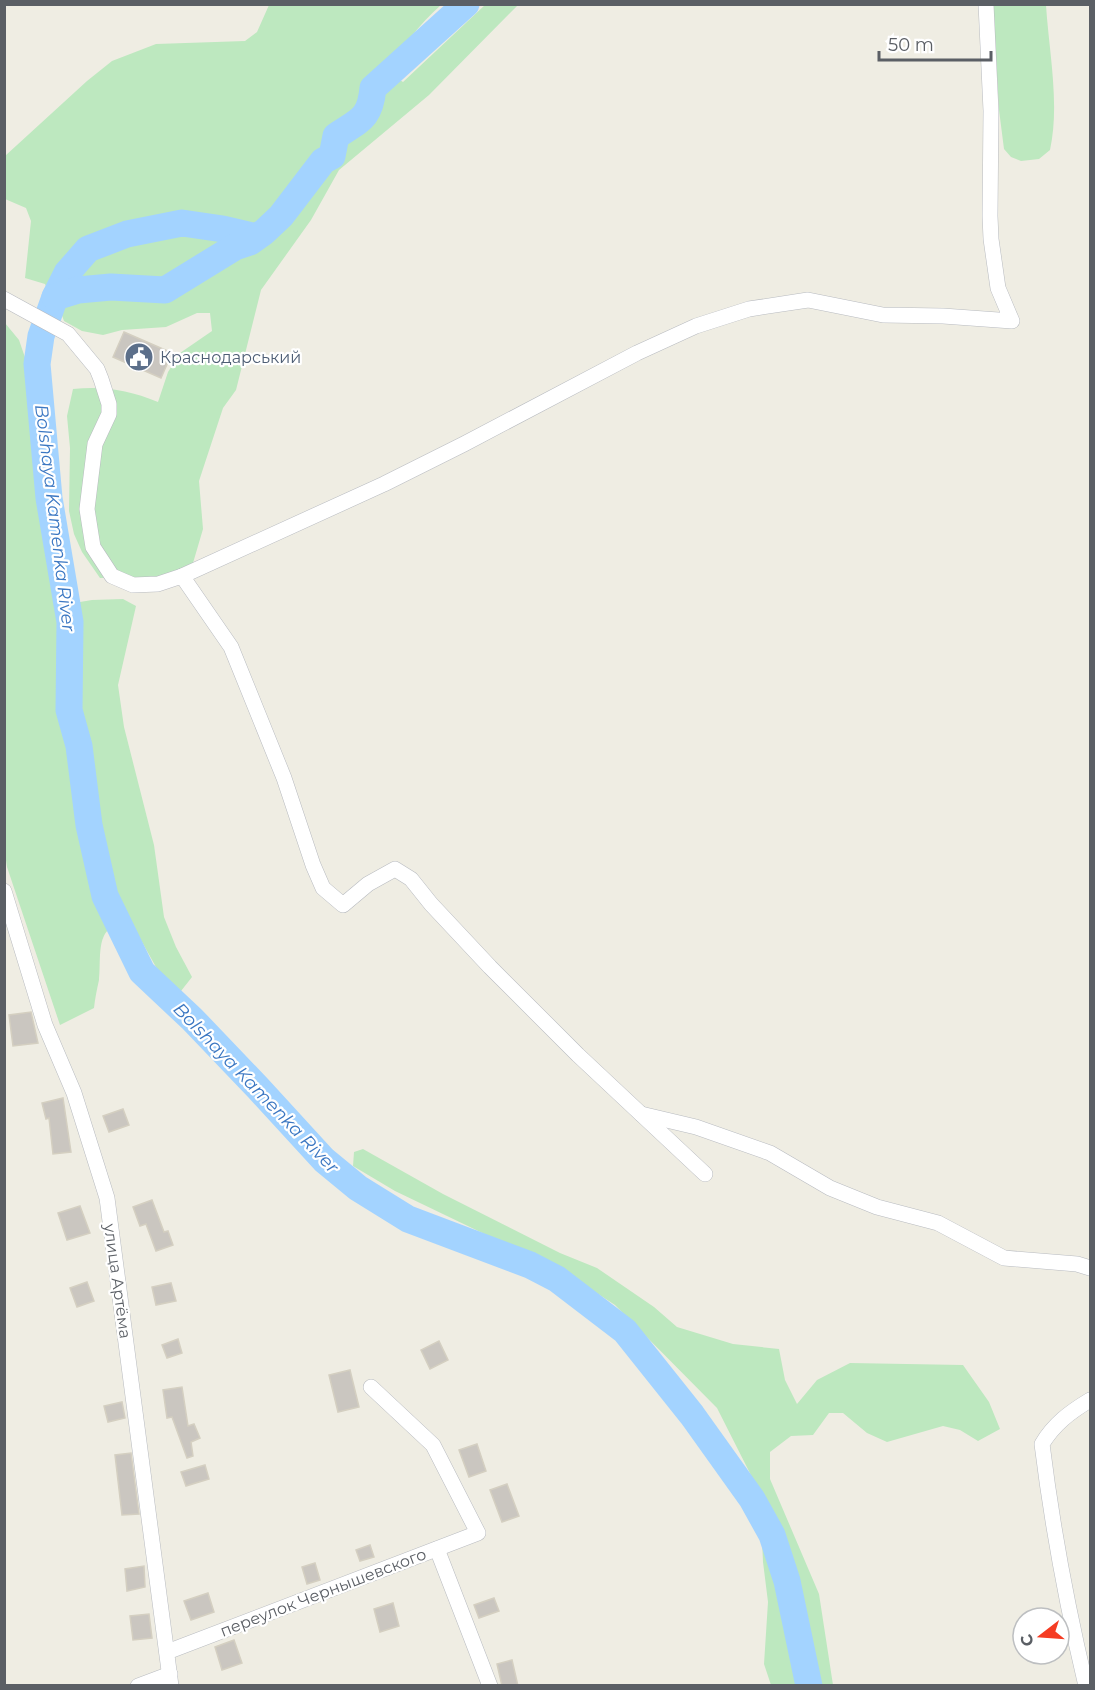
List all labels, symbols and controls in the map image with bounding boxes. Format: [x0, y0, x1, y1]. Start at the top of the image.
scale bar [879, 24, 992, 62]
text: 50 m [888, 34, 934, 56]
public building icon: Краснодарський [123, 341, 155, 373]
place label: Краснодарський [160, 348, 301, 367]
water label: Bolshaya Kamenka River [30, 403, 80, 634]
water label: Bolshaya Kamenka River [169, 998, 344, 1178]
street label: улица Артёма [100, 1221, 135, 1340]
street label: переулок Чернышевского [217, 1544, 429, 1641]
north arrow [1011, 1606, 1071, 1666]
text: С [1016, 1632, 1038, 1649]

